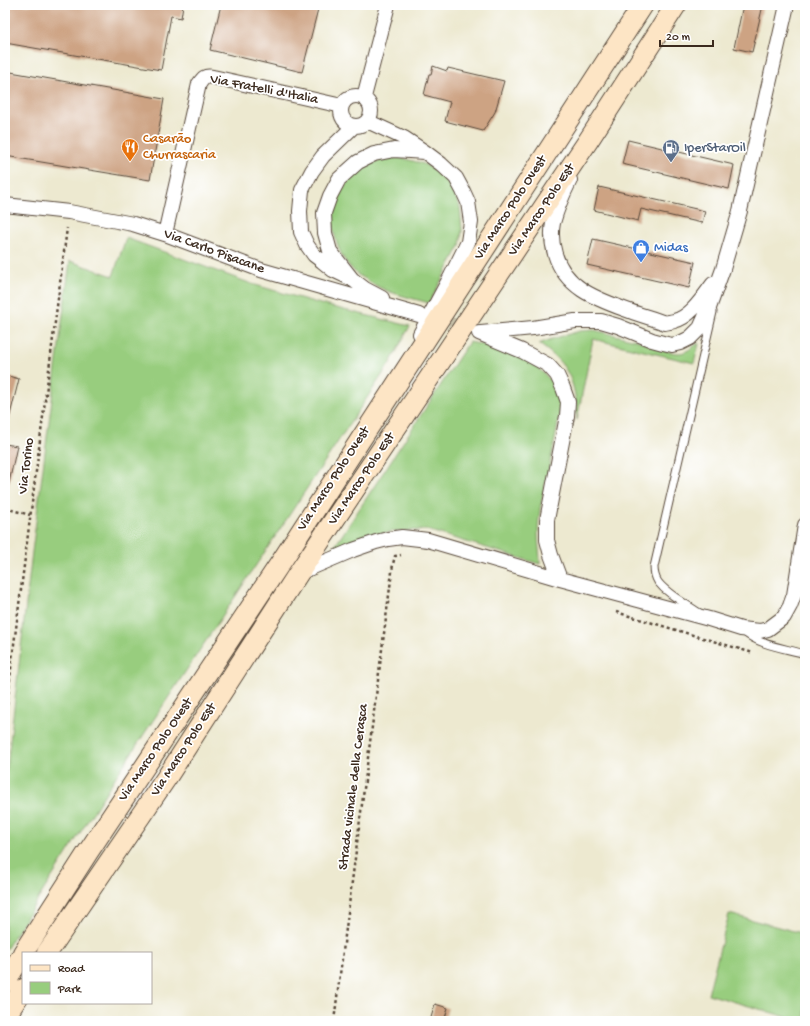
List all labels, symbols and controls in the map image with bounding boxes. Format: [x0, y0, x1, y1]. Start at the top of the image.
scale bar [660, 22, 713, 48]
text: 20 m [666, 31, 691, 45]
street label: Via Fratelli d'Italia [208, 71, 321, 109]
place label: Casarão Churrascaria [143, 131, 217, 164]
restaurant icon: Casarão Churrascaria [120, 137, 140, 162]
fuel station icon: IperStarOil [661, 138, 681, 163]
place label: IperStarOil [684, 140, 746, 157]
street label: Via Marco Polo Ovest [470, 152, 552, 264]
street label: Via Marco Polo Est [504, 159, 580, 260]
street label: Via Carlo Pisacane [160, 226, 267, 278]
shop icon: Midas [631, 238, 651, 263]
place label: Midas [654, 240, 689, 257]
street label: Via Marco Polo Ovest [293, 423, 375, 535]
street label: Via Marco Polo Est [324, 428, 400, 529]
street label: Via Torino [15, 437, 39, 496]
street label: Via Marco Polo Ovest [115, 694, 198, 806]
street label: Via Marco Polo Est [147, 699, 221, 801]
street label: Strada vicinale della Cerasca [335, 702, 373, 871]
legend [22, 952, 152, 1004]
text: Road [58, 963, 85, 977]
text: Park [57, 983, 83, 997]

